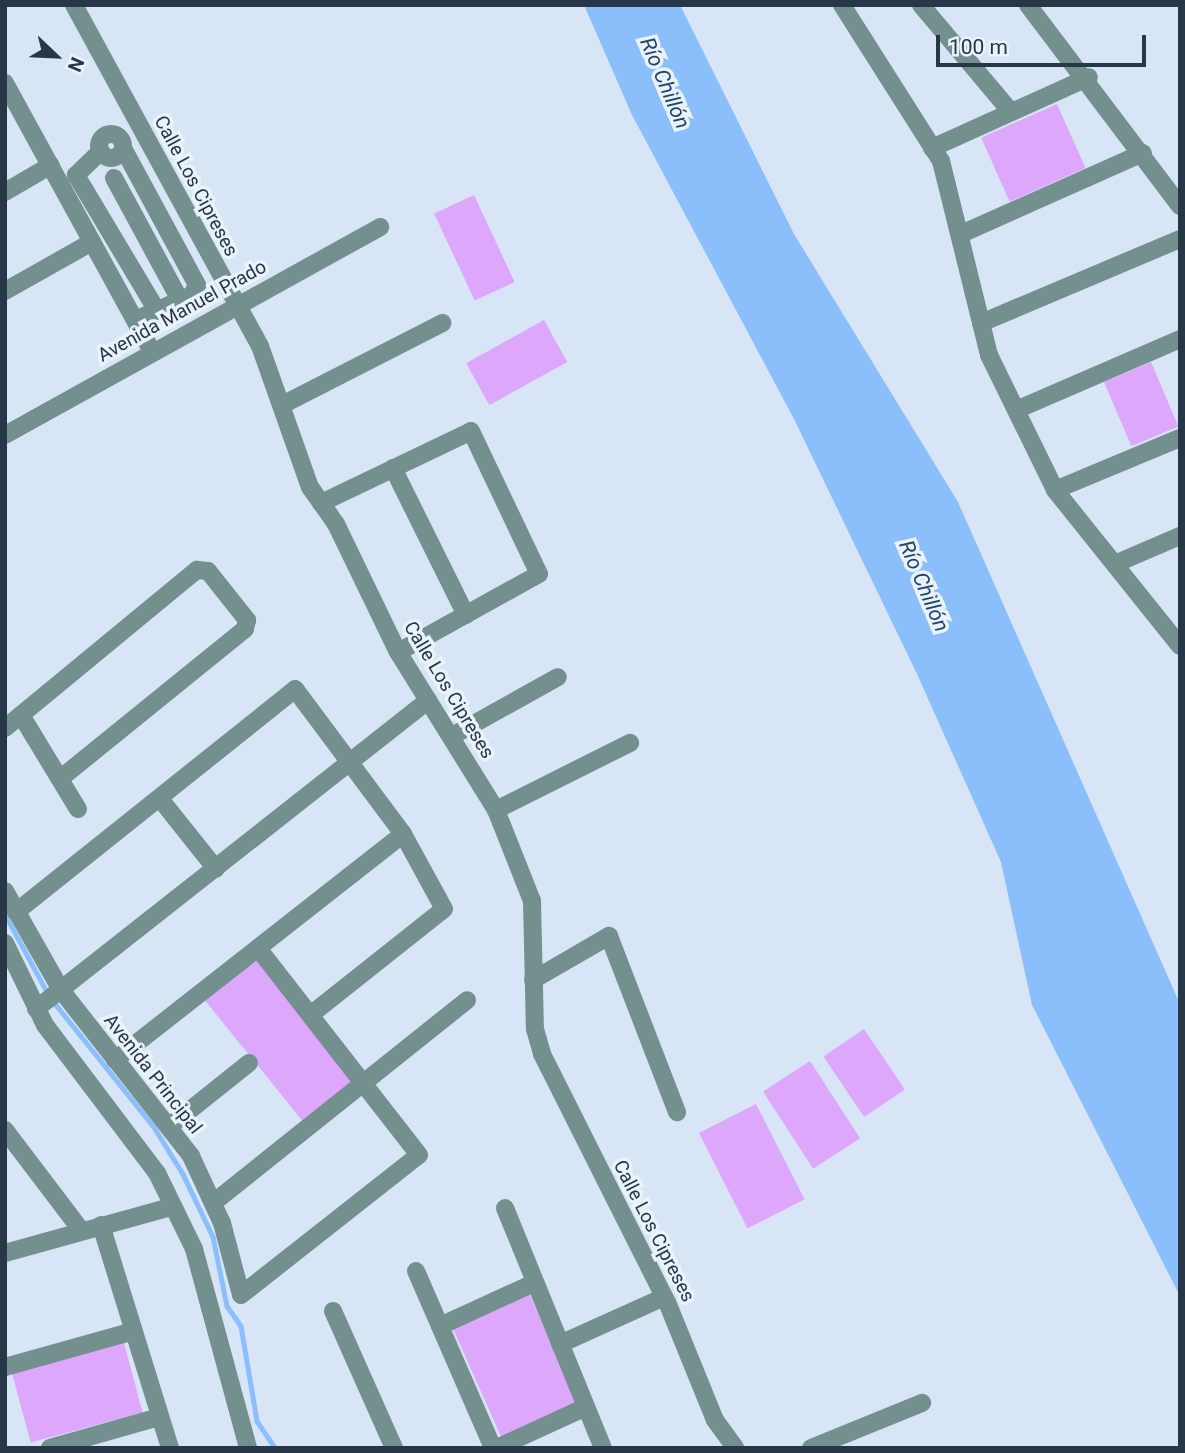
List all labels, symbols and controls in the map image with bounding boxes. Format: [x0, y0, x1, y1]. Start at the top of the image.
north arrow [21, 21, 91, 91]
scale bar [940, 21, 1150, 65]
water label: Río Chillón [635, 34, 695, 132]
text: 100 m [949, 35, 1008, 59]
text: N [63, 54, 89, 75]
street label: Calle Los Cipreses [149, 112, 243, 260]
street label: Avenida Manuel Prado [94, 255, 270, 367]
water label: Río Chillón [894, 537, 954, 635]
street label: Calle Los Cipreses [399, 617, 499, 763]
street label: Avenida Principal [99, 1010, 207, 1138]
street label: Calle Los Cipreses [608, 1156, 700, 1306]

